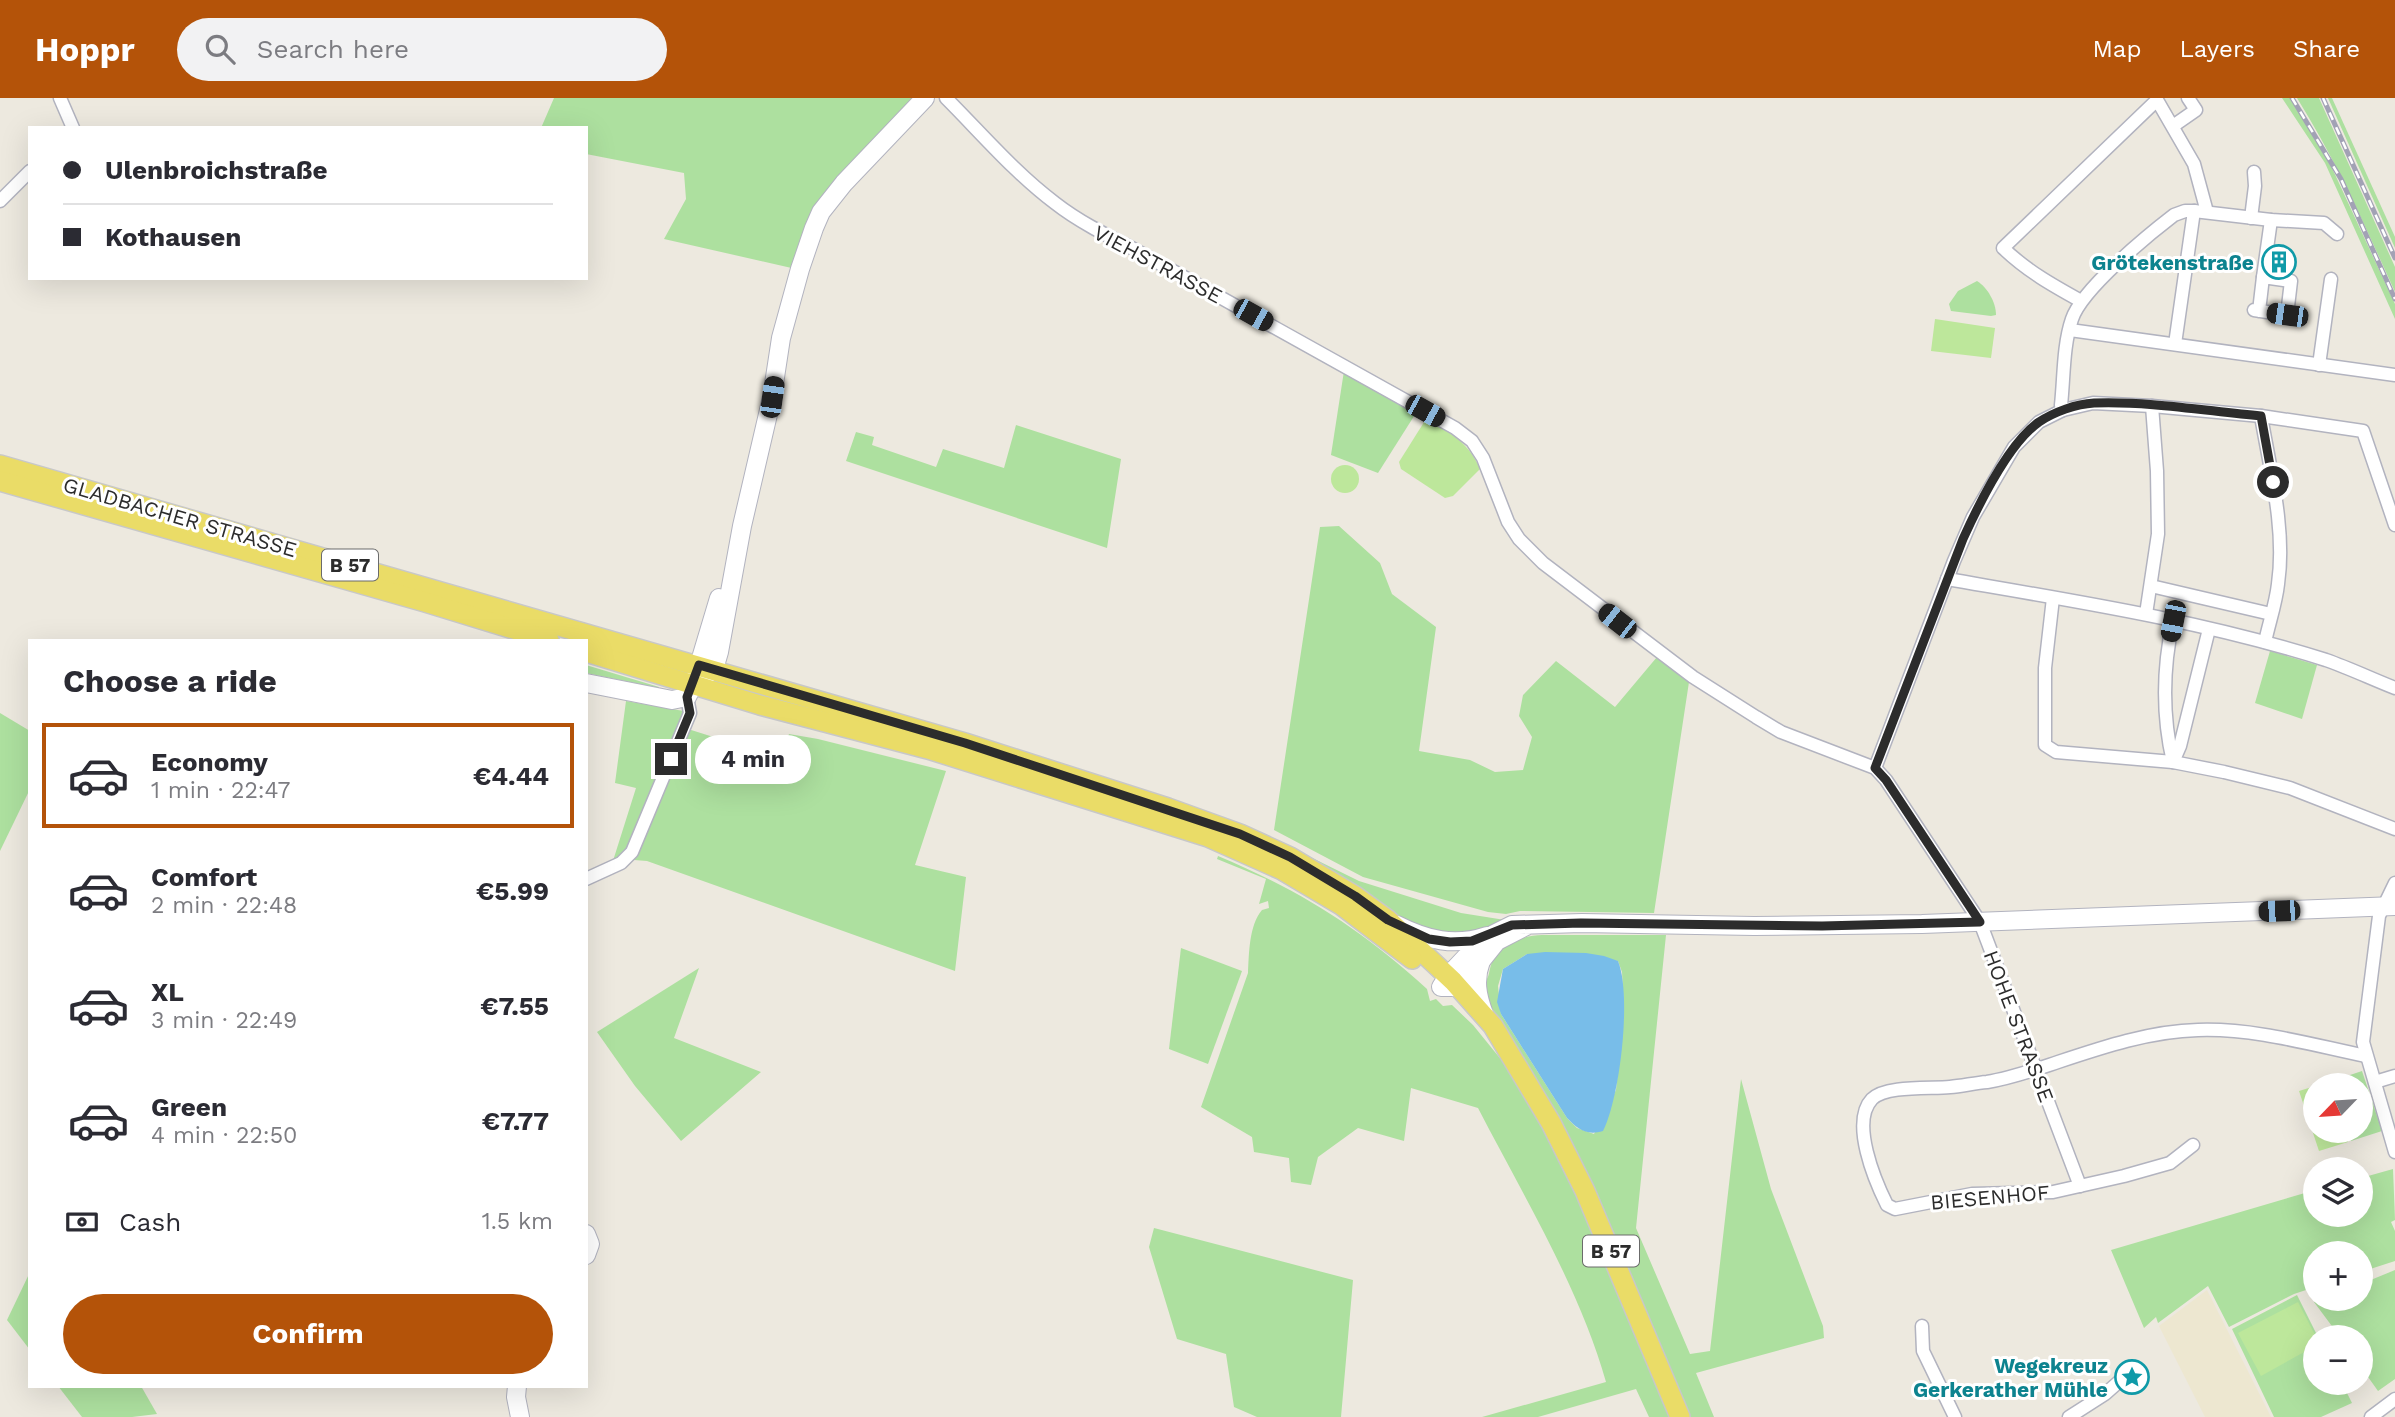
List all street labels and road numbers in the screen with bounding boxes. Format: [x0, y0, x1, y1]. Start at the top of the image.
street label: VIEHSTRASSE [1089, 220, 1227, 308]
street label: GLADBACHER STRASSE [60, 472, 300, 562]
road number: B 57 [322, 550, 378, 580]
street label: HOHE STRASSE [1979, 947, 2059, 1105]
street label: BIESENHOF [1929, 1179, 2051, 1215]
road number: B 57 [1583, 1236, 1639, 1266]

